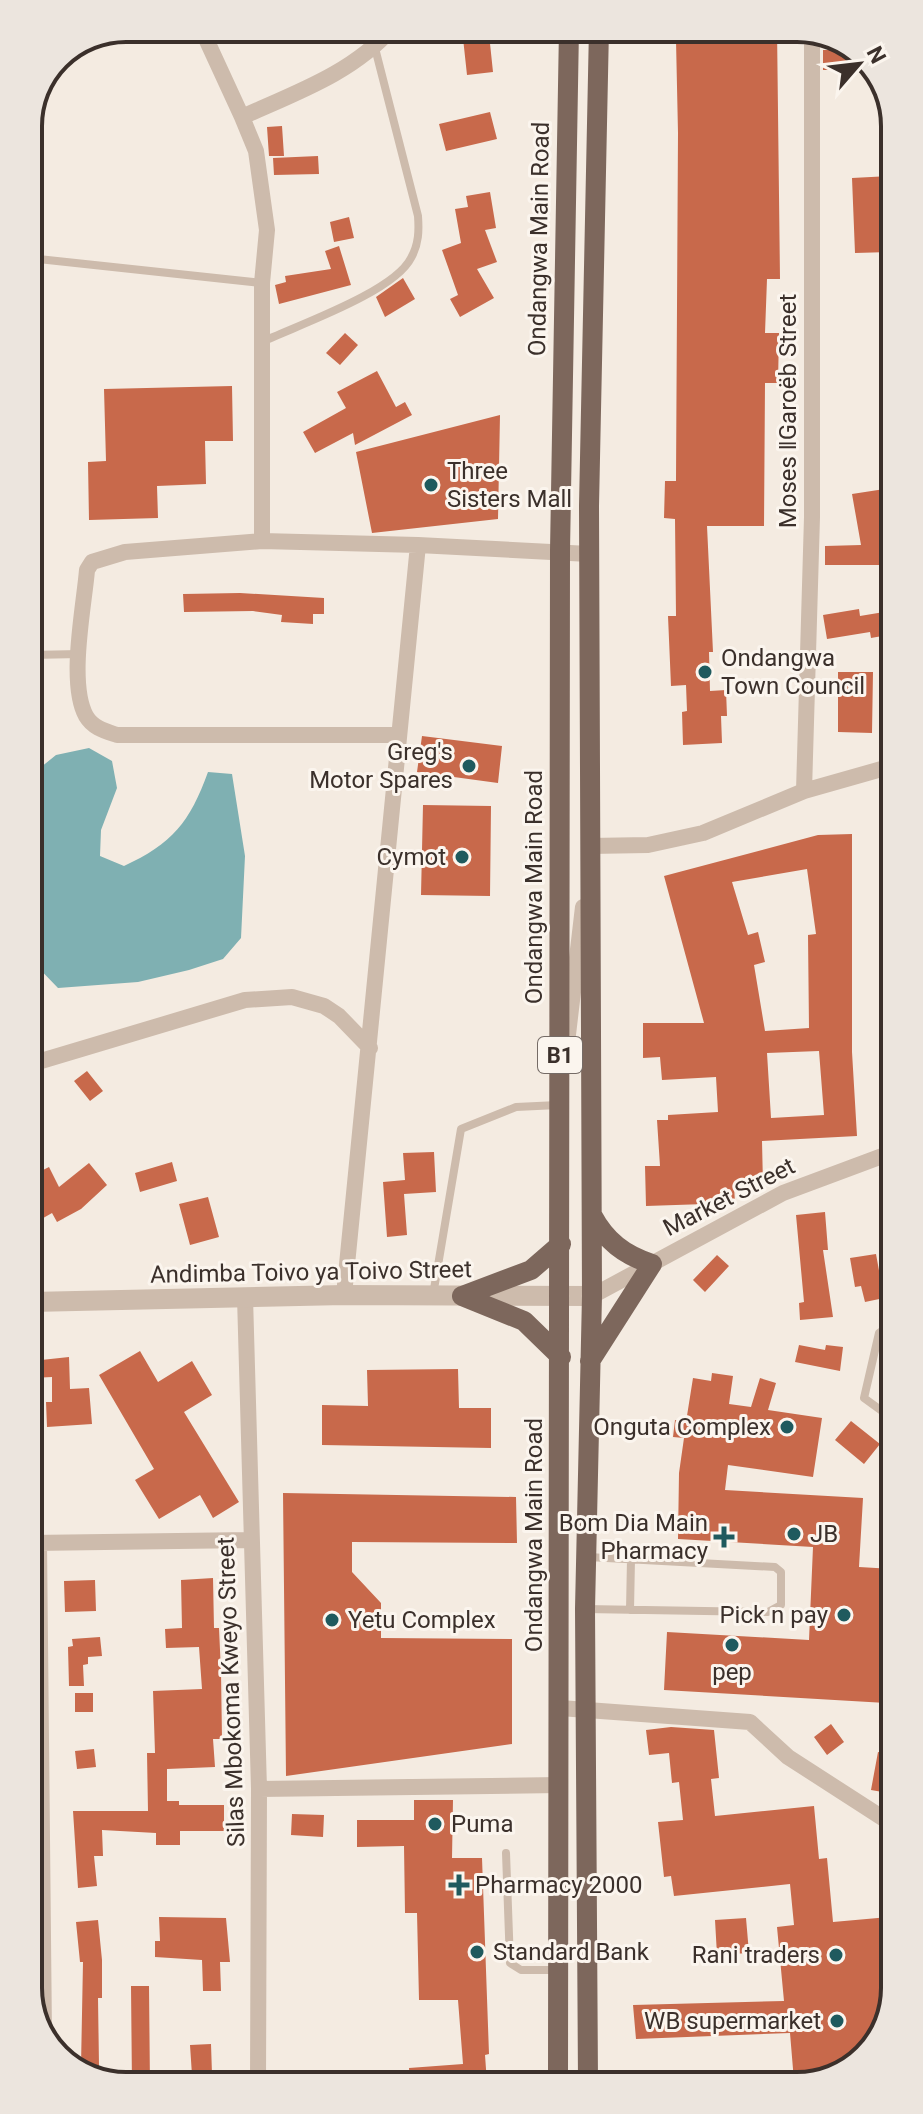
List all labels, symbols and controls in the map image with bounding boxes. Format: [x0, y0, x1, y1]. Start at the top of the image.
north arrow [819, 24, 899, 104]
text: N [862, 42, 891, 68]
street label: Ondangwa Main Road [523, 122, 555, 356]
street label: Moses ǁGaroëb Street [774, 294, 802, 528]
place label: Three Sisters Mall [447, 457, 572, 513]
marker: Three Sisters Mall [422, 476, 440, 494]
place label: Ondangwa Town Council [721, 644, 865, 700]
marker: Ondangwa Town Council [696, 663, 714, 681]
place label: Greg's Motor Spares [309, 738, 453, 794]
marker: Greg's Motor Spares [460, 757, 478, 775]
street label: Ondangwa Main Road [520, 770, 548, 1004]
place label: Cymot [376, 843, 446, 871]
marker: Cymot [453, 848, 471, 866]
road number: B1 [538, 1037, 582, 1073]
street label: Market Street [659, 1152, 800, 1242]
street label: Andimba Toivo ya Toivo Street [150, 1255, 472, 1289]
place label: Onguta Complex [593, 1413, 771, 1441]
street label: Ondangwa Main Road [520, 1418, 548, 1652]
marker: Onguta Complex [778, 1418, 796, 1436]
place label: Bom Dia Main Pharmacy [559, 1509, 709, 1565]
place label: JB [810, 1520, 838, 1548]
marker: JB [785, 1525, 803, 1543]
marker: Bom Dia Main Pharmacy [715, 1528, 733, 1546]
street label: Silas Mbokoma Kweyo Street [212, 1536, 250, 1848]
place label: Pick n pay [719, 1601, 829, 1629]
place label: Yetu Complex [348, 1606, 496, 1634]
marker: Pick n pay [835, 1606, 853, 1624]
marker: Yetu Complex [323, 1611, 341, 1629]
marker: pep [723, 1636, 741, 1654]
place label: pep [712, 1658, 752, 1686]
place label: Puma [451, 1810, 513, 1838]
marker: Puma [426, 1815, 444, 1833]
place label: Pharmacy 2000 [475, 1871, 642, 1899]
marker: Pharmacy 2000 [450, 1876, 468, 1894]
place label: Standard Bank [493, 1938, 650, 1966]
place label: Rani traders [692, 1941, 820, 1969]
marker: Standard Bank [468, 1943, 486, 1961]
marker: Rani traders [827, 1946, 845, 1964]
place label: WB supermarket [644, 2007, 821, 2035]
marker: WB supermarket [828, 2012, 846, 2030]

